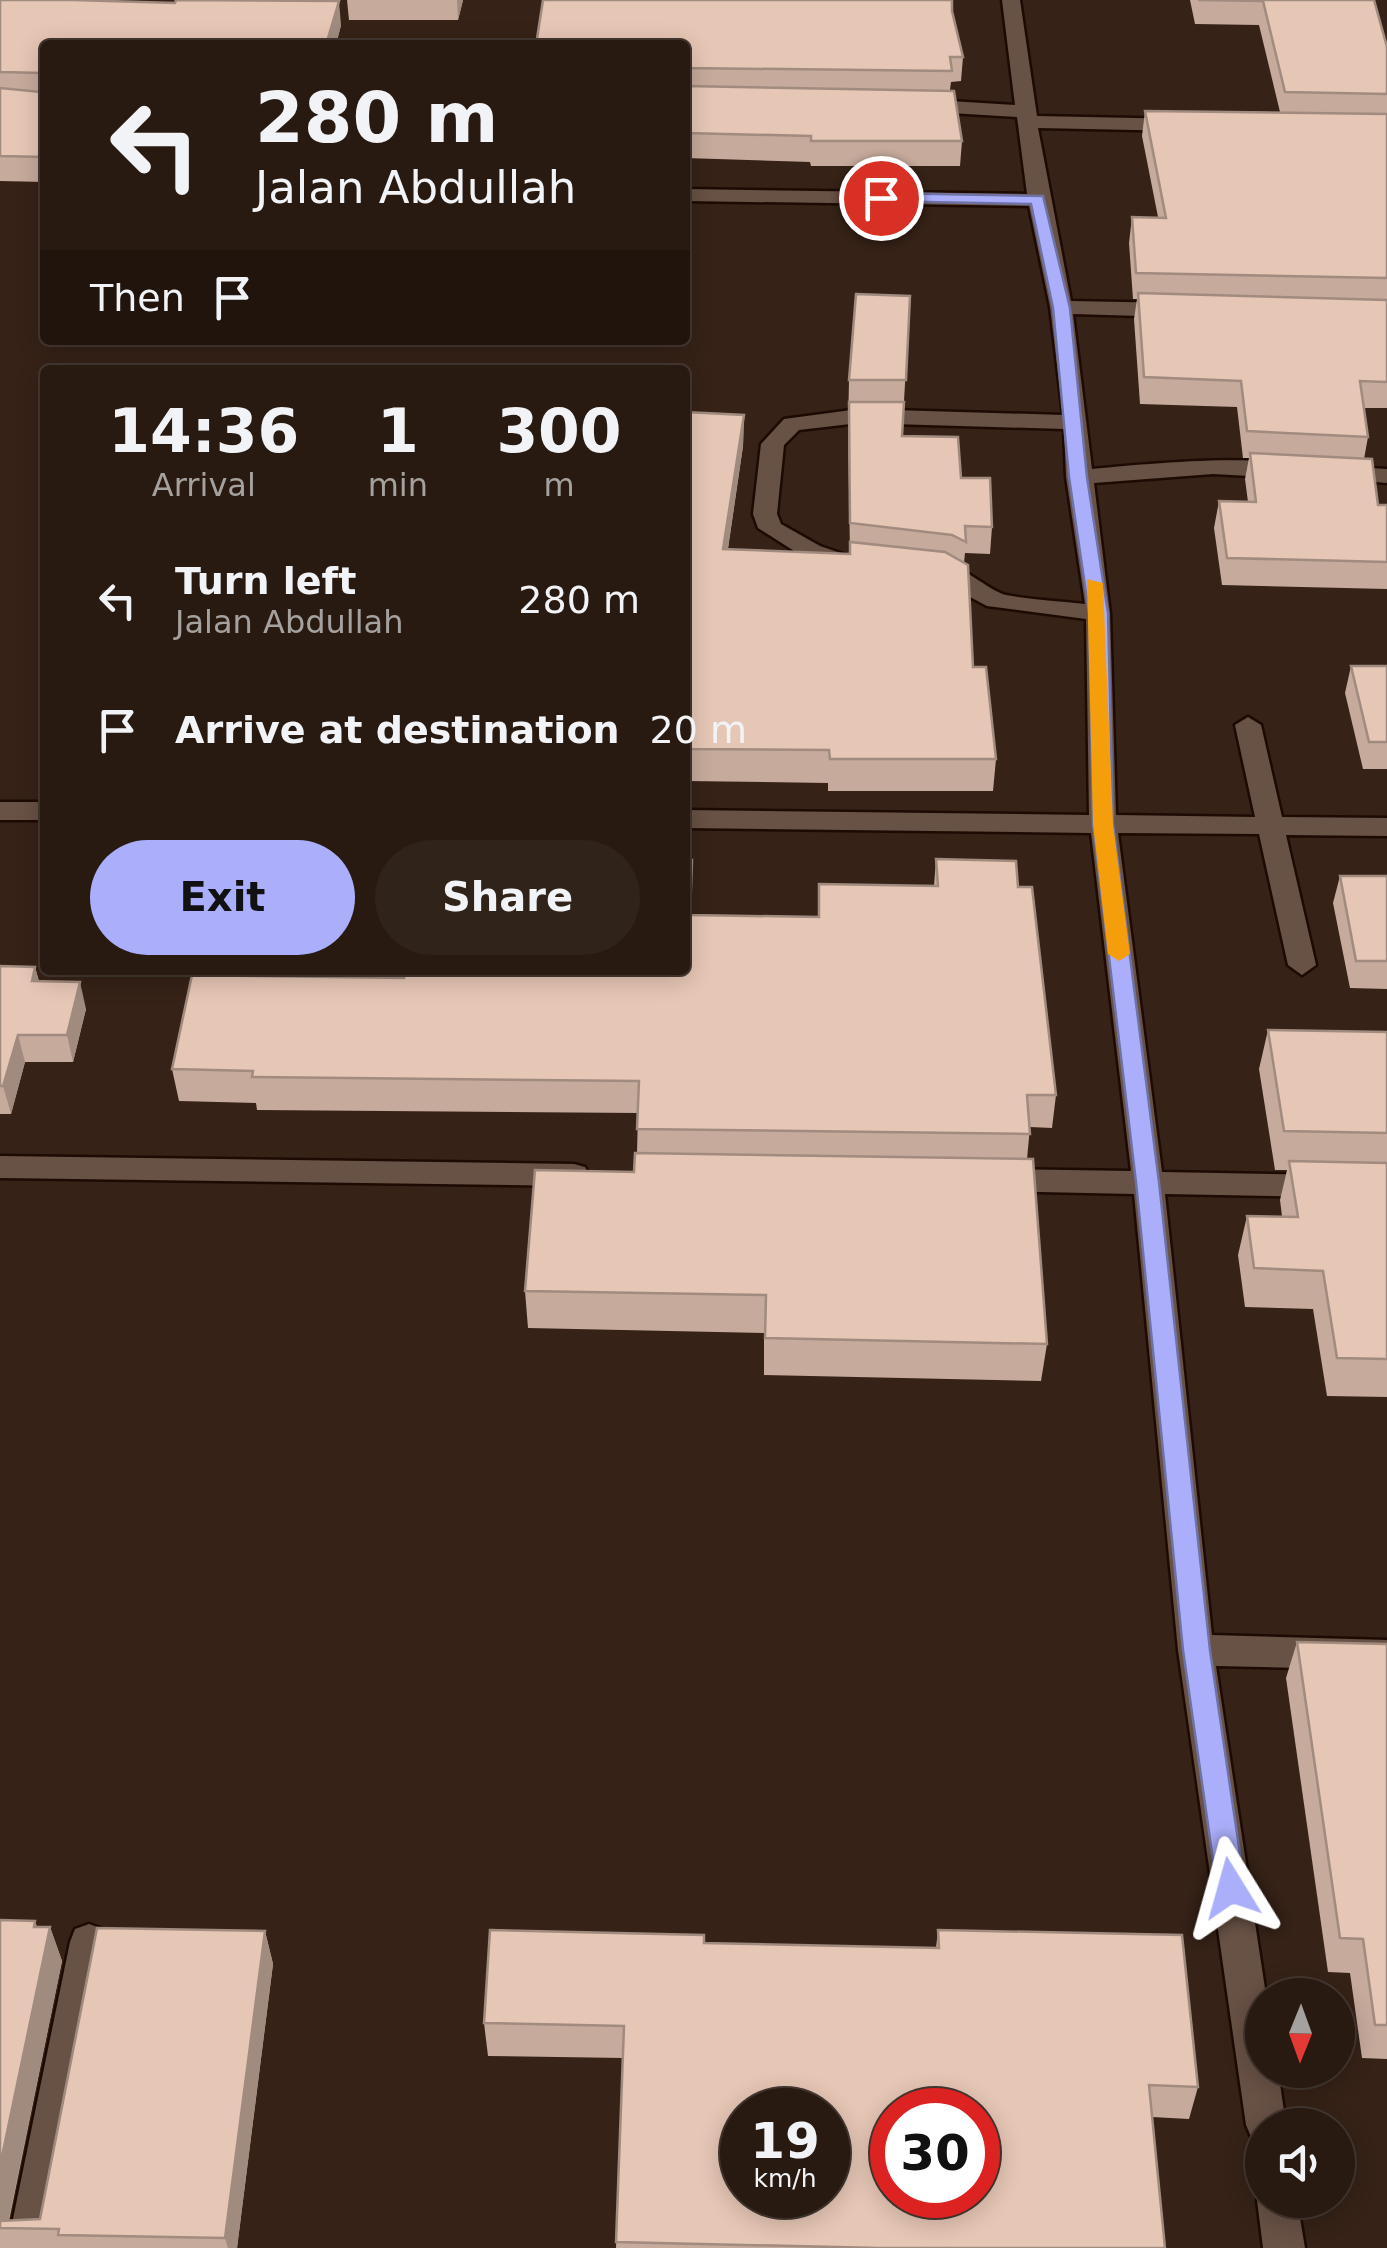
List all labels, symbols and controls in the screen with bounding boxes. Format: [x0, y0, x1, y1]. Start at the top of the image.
text: 280 m [255, 77, 498, 159]
icon: left [90, 80, 220, 210]
pin [839, 156, 924, 241]
text: Jalan Abdullah [255, 161, 576, 214]
icon: arrive [854, 171, 909, 226]
icon: arrive [205, 270, 260, 325]
text: Then [90, 276, 185, 320]
text: 14:36 [108, 396, 299, 466]
text: 1 [377, 396, 419, 466]
text: 300 [496, 396, 622, 466]
text: Arrival [152, 466, 256, 504]
text: min [368, 466, 428, 504]
text: m [543, 466, 575, 504]
text: Turn left [175, 559, 356, 603]
icon: left [90, 573, 145, 628]
text: 280 m [518, 578, 640, 622]
text: Jalan Abdullah [175, 603, 403, 641]
icon: arrive [90, 703, 145, 758]
text: Arrive at destination [175, 708, 620, 752]
text: 20 m [650, 708, 747, 752]
button: Exit [90, 840, 355, 955]
button: Share [375, 840, 640, 955]
position arrow [1179, 1836, 1283, 1940]
north arrow [1245, 1978, 1355, 2088]
map controls [1245, 1978, 1355, 2218]
speed limit sign: 30 [870, 2088, 1000, 2218]
button: sound [1245, 2108, 1355, 2218]
text: 19 [750, 2112, 820, 2170]
text: km/h [753, 2164, 817, 2193]

